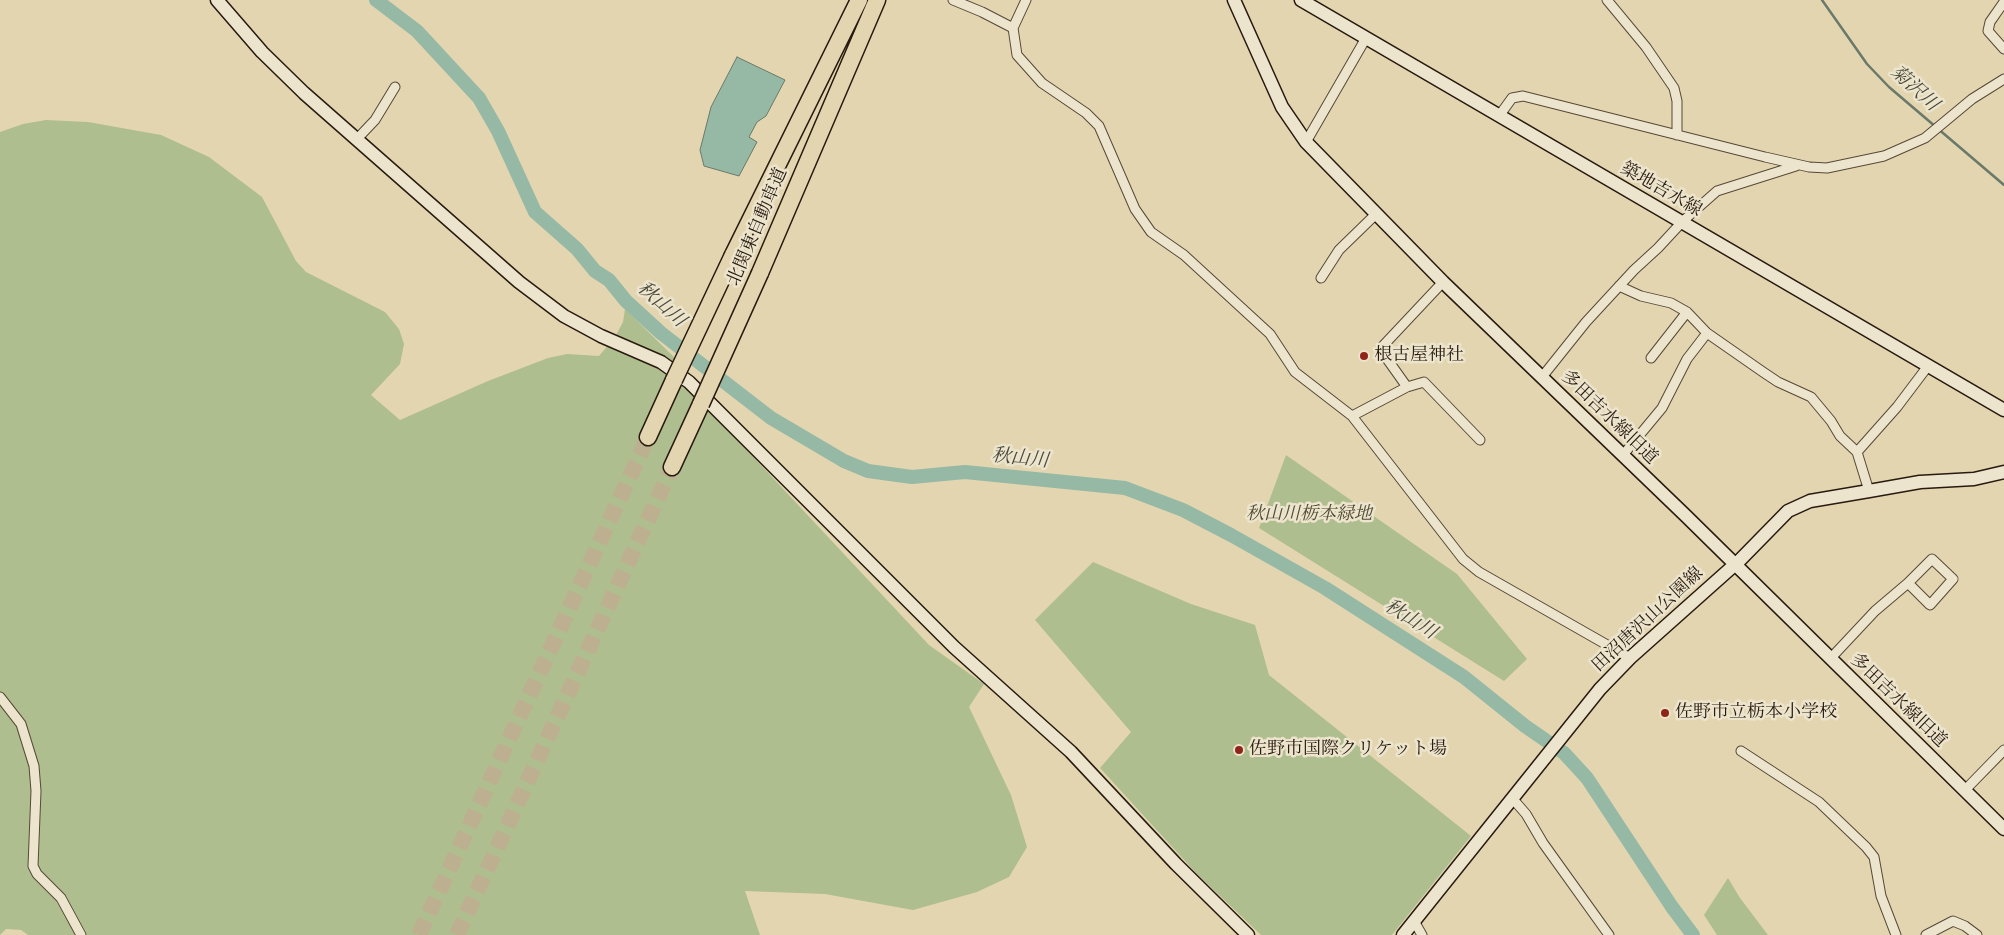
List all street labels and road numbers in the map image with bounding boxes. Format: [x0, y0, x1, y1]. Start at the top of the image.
street label: 築地吉水線 [1617, 158, 1705, 222]
street label: 北関東自動車道 [723, 165, 793, 289]
street label: 多田吉水線旧道 [1556, 366, 1662, 470]
street label: 田沼唐沢山公園線 [1588, 563, 1708, 677]
street label: 多田吉水線旧道 [1845, 649, 1951, 753]

